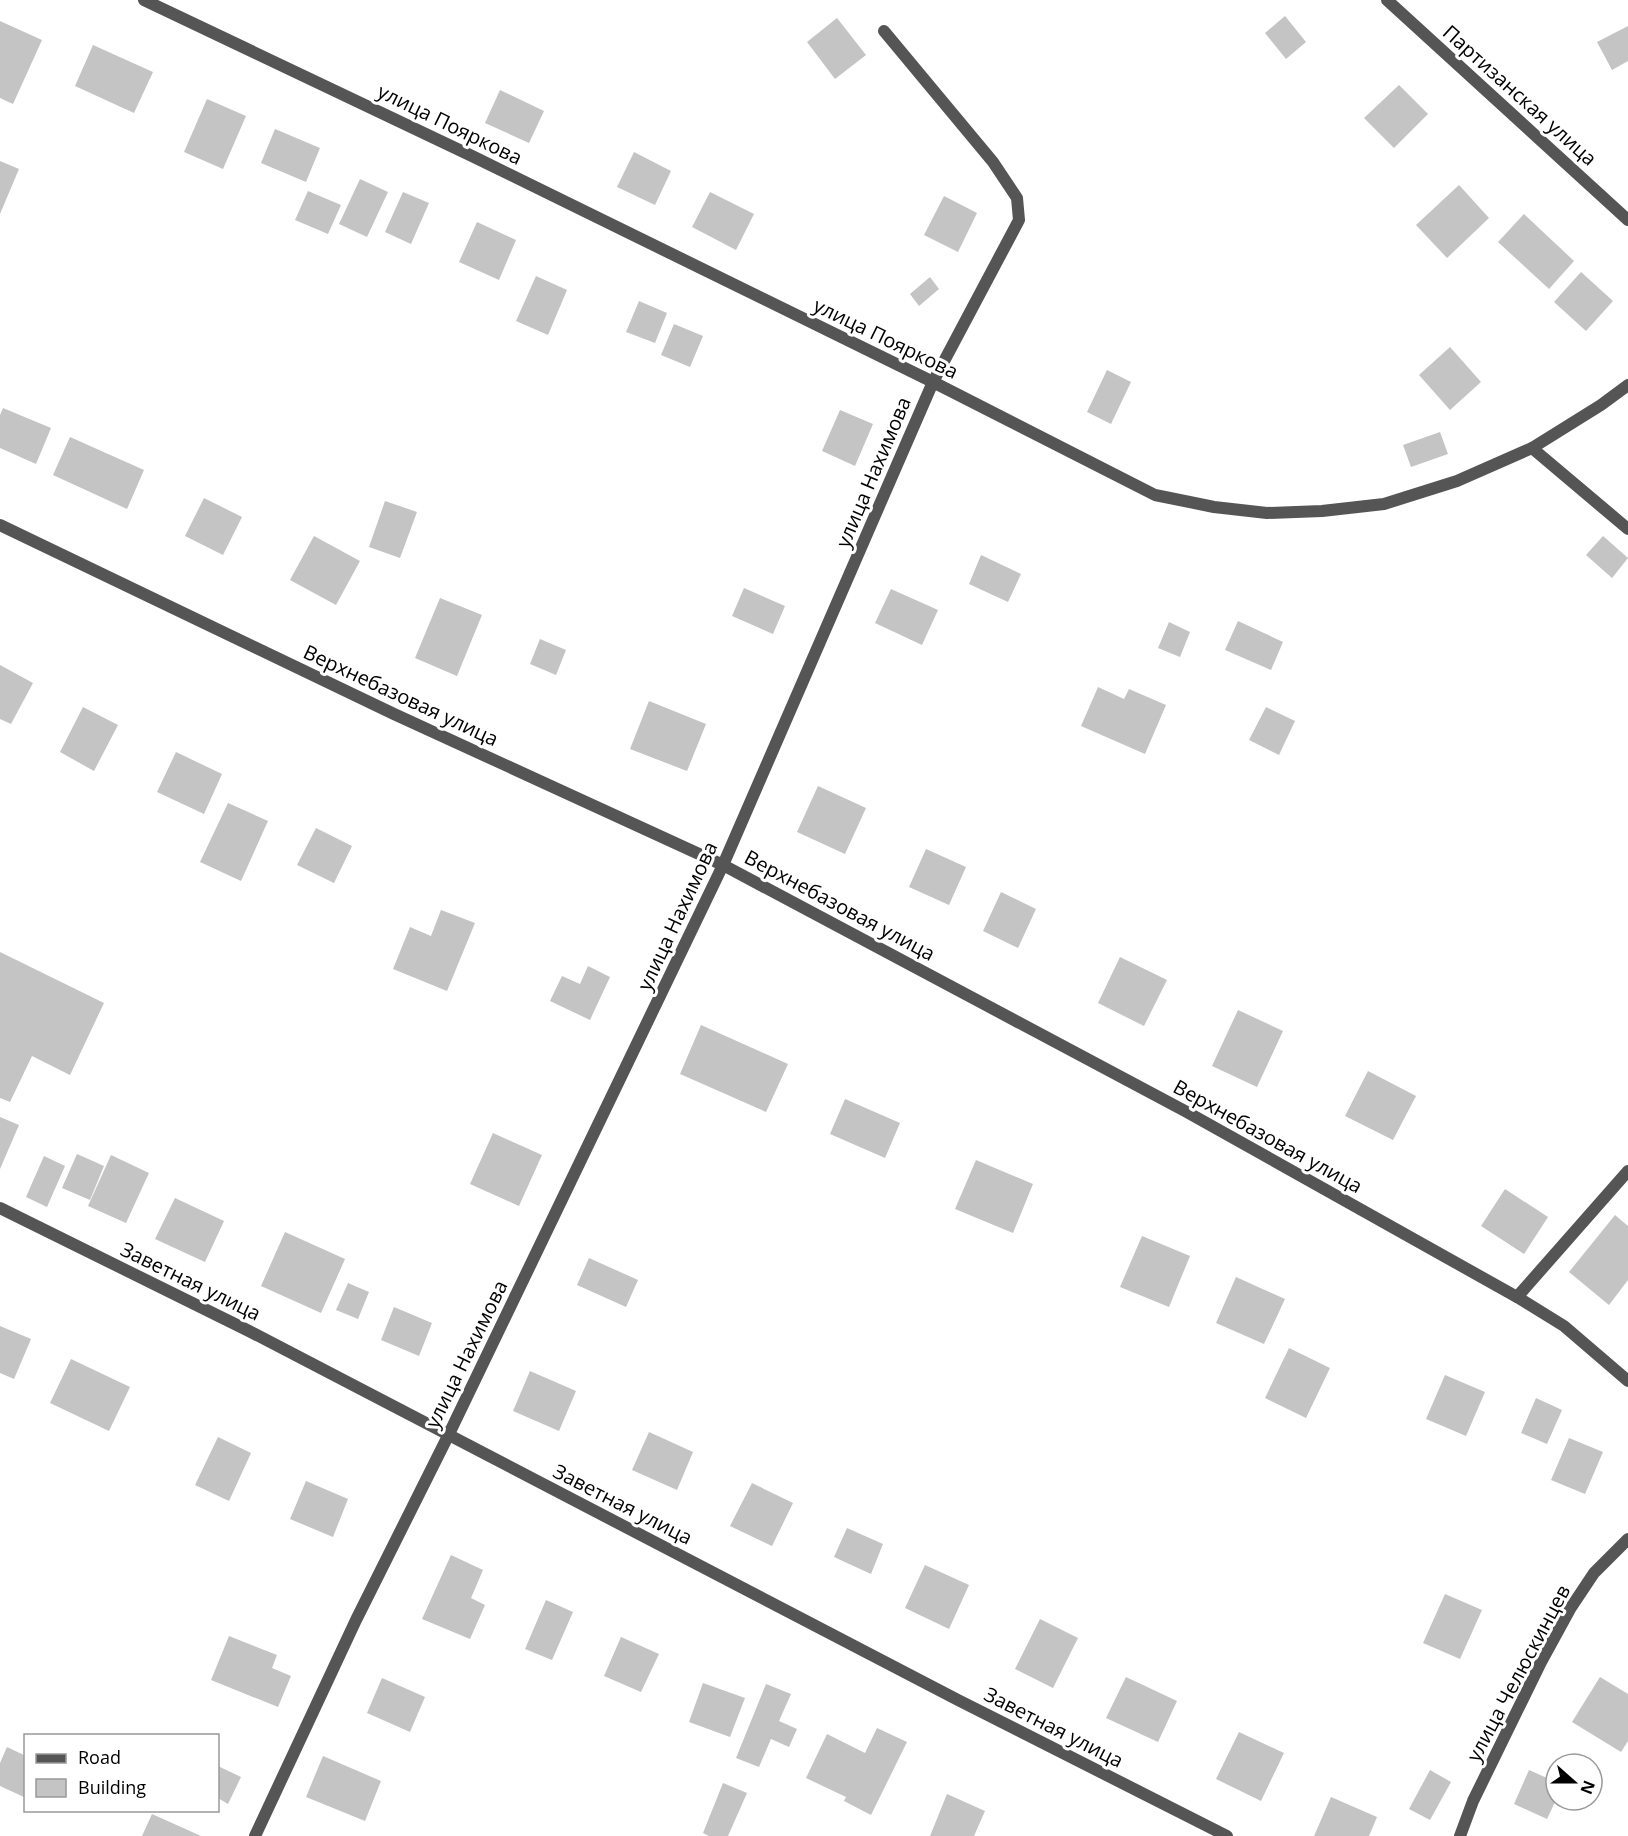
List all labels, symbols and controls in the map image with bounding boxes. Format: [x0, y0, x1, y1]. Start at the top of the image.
street label: Партизанская улица [1437, 19, 1603, 171]
street label: улица Пояркова [373, 77, 527, 171]
street label: улица Пояркова [809, 291, 963, 385]
street label: улица Нахимова [829, 392, 917, 552]
street label: Верхнебазовая улица [299, 638, 503, 752]
street label: улица Нахимова [631, 837, 723, 995]
street label: Верхнебазовая улица [740, 843, 940, 967]
street label: Верхнебазовая улица [1169, 1073, 1367, 1199]
street label: Заветная улица [116, 1235, 266, 1327]
street label: улица Нахимова [418, 1276, 514, 1432]
street label: Заветная улица [549, 1457, 697, 1551]
street label: улица Челюскинцев [1460, 1580, 1576, 1766]
street label: Заветная улица [980, 1680, 1128, 1774]
legend [24, 1734, 219, 1812]
text: Road [78, 1745, 121, 1769]
north arrow [1544, 1752, 1604, 1812]
text: Building [78, 1775, 146, 1799]
text: N [1575, 1777, 1601, 1797]

